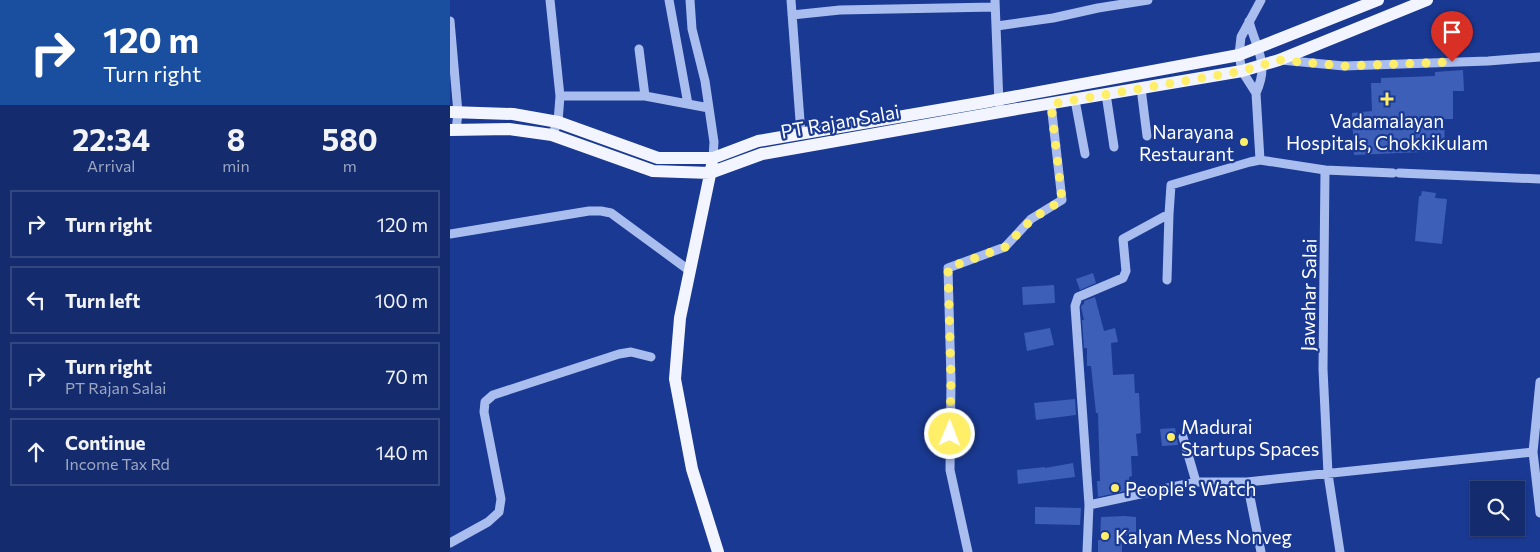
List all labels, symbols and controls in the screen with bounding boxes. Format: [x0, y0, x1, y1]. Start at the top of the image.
pin [1431, 11, 1473, 62]
text: 120 m [103, 17, 199, 60]
icon: arrive [1438, 18, 1466, 46]
icon: right [20, 20, 85, 85]
text: Turn right [103, 60, 201, 87]
marker: Vadamalayan Hospitals, Chokkikulam [1380, 92, 1394, 106]
street label: PT Rajan Salai [779, 99, 901, 143]
place label: Vadamalayan Hospitals, Chokkikulam [1286, 109, 1488, 154]
text: 22:34 [72, 120, 150, 157]
text: 8 [227, 120, 245, 157]
text: 580 [322, 120, 378, 157]
place label: Narayana Restaurant [1139, 120, 1234, 165]
marker: Narayana Restaurant [1238, 136, 1250, 148]
text: Arrival [87, 156, 135, 175]
text: min [222, 156, 250, 175]
text: m [343, 156, 357, 175]
icon: right [22, 210, 50, 238]
text: Turn right [65, 213, 152, 236]
text: 120 m [377, 213, 428, 236]
street label: Jawahar Salai [1296, 238, 1320, 352]
icon: left [22, 286, 50, 314]
text: Turn left [65, 289, 140, 312]
text: 100 m [375, 289, 428, 312]
text: Turn right [65, 355, 152, 378]
icon: right [22, 362, 50, 390]
text: 70 m [385, 365, 428, 388]
text: PT Rajan Salai [65, 378, 166, 397]
position arrow [923, 407, 975, 459]
place label: Madurai Startups Spaces [1181, 415, 1319, 460]
text: Continue [65, 431, 145, 454]
marker: Madurai Startups Spaces [1165, 431, 1177, 443]
icon: ahead [22, 438, 50, 466]
text: 140 m [376, 441, 428, 464]
text: Income Tax Rd [65, 454, 170, 473]
place label: People's Watch [1125, 477, 1256, 500]
map controls [1470, 481, 1525, 536]
button: search [1470, 481, 1525, 536]
marker: People's Watch [1109, 482, 1121, 494]
place label: Kalyan Mess Nonveg [1115, 525, 1292, 548]
marker: Kalyan Mess Nonveg [1099, 530, 1111, 542]

